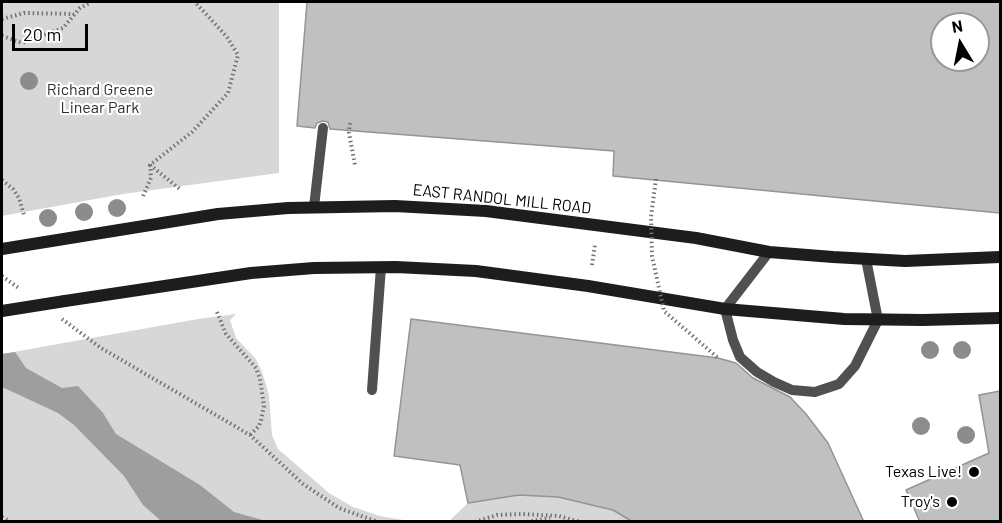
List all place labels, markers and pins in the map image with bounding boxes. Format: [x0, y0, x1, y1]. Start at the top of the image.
place label: Texas Live! [885, 462, 962, 482]
marker: Texas Live! [967, 465, 981, 479]
place label: Troy's [901, 492, 940, 512]
marker: Troy's [945, 495, 959, 509]

